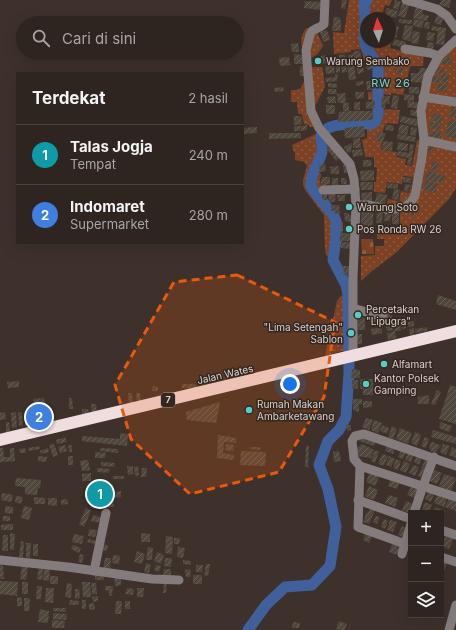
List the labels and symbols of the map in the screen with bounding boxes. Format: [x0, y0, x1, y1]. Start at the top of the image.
north arrow [360, 12, 396, 48]
place label: Warung Sembako [326, 55, 410, 67]
marker: Warung Sembako [313, 56, 323, 66]
district label: RW 26 [371, 76, 411, 90]
place label: Warung Soto [357, 201, 418, 213]
marker: Warung Soto [344, 202, 354, 212]
place label: Pos Ronda RW 26 [357, 223, 442, 235]
marker: Pos Ronda RW 26 [344, 224, 354, 234]
place label: Percetakan "Lipugra" [366, 303, 419, 327]
marker: Percetakan "Lipugra" [353, 310, 363, 320]
place label: "Lima Setengah" Sablon [264, 321, 343, 345]
marker: "Lima Setengah" Sablon [346, 328, 356, 338]
place label: Alfamart [392, 358, 433, 370]
marker: Alfamart [379, 359, 389, 369]
street label: Jalan Wates [196, 362, 254, 386]
place label: Kantor Polsek Gamping [374, 372, 440, 396]
your location [280, 374, 300, 394]
marker: Kantor Polsek Gamping [361, 379, 371, 389]
road number: 7 [161, 393, 175, 407]
place label: Rumah Makan Ambarketawang [257, 398, 334, 422]
pin: 2 [26, 402, 52, 432]
marker: Rumah Makan Ambarketawang [244, 405, 254, 415]
pin: 1 [87, 479, 113, 509]

